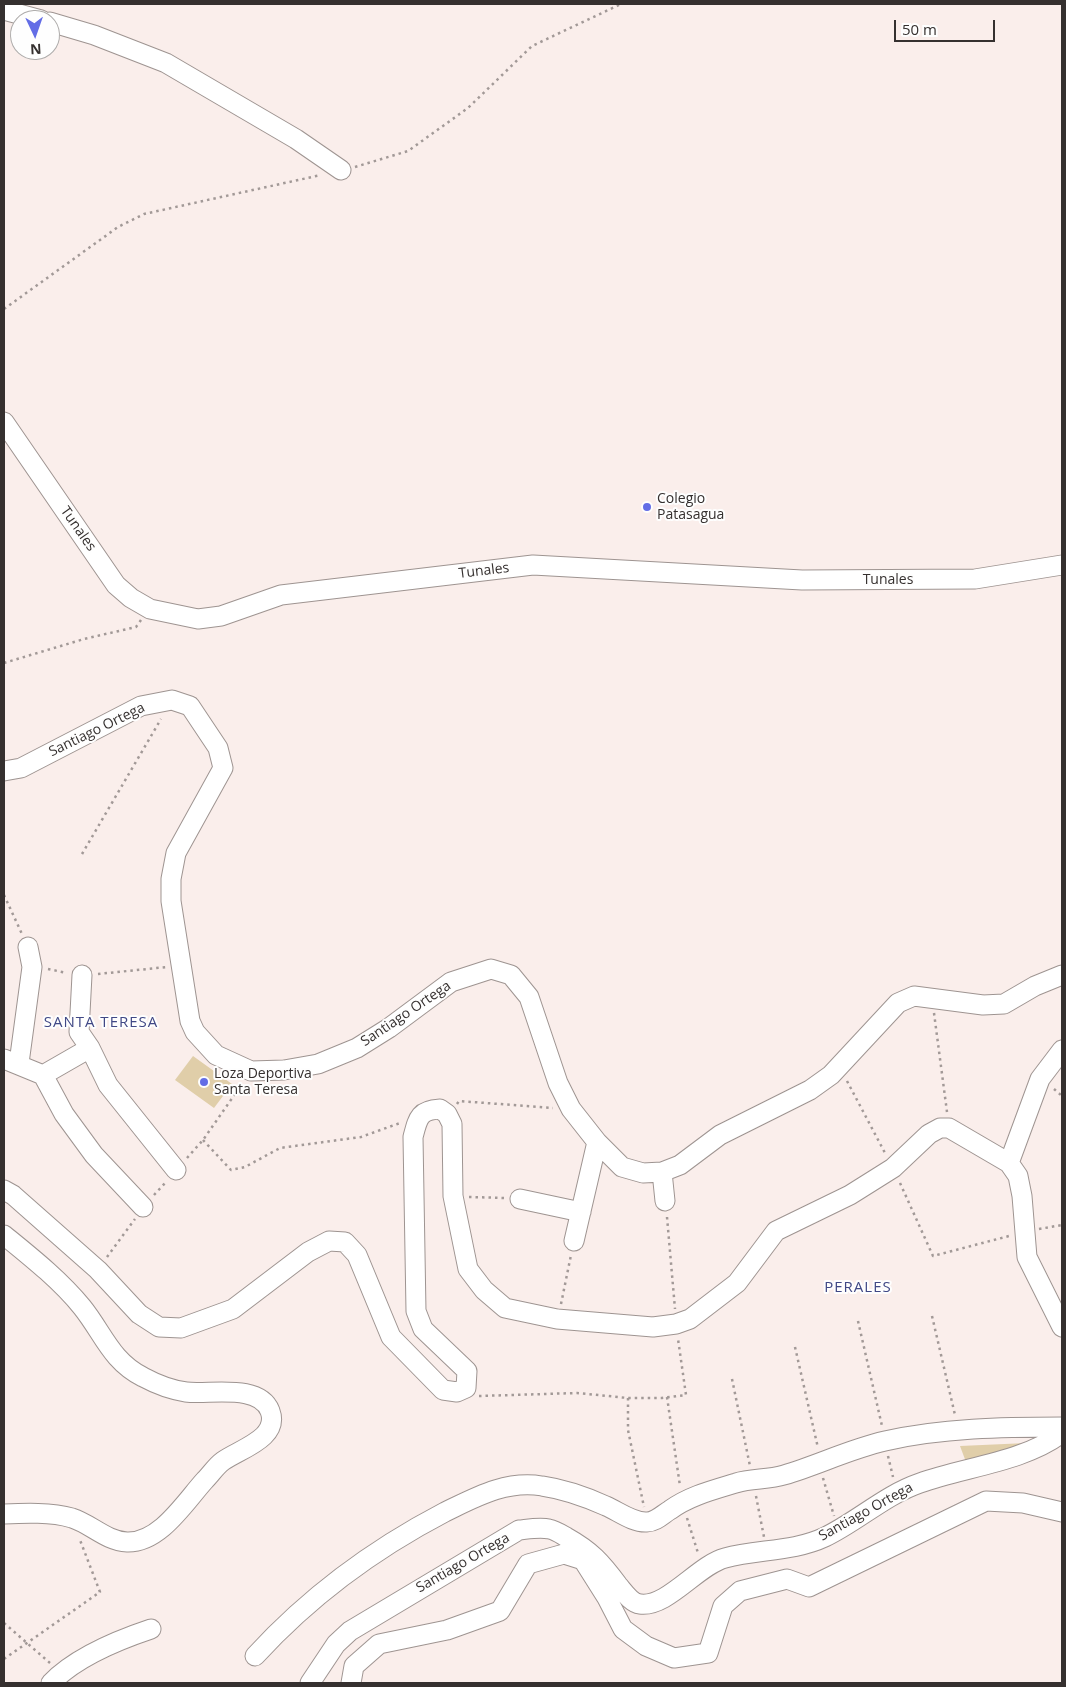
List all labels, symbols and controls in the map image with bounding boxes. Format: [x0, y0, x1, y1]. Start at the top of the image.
north arrow [10, 10, 60, 60]
scale bar [896, 10, 997, 42]
text: 50 m [902, 19, 937, 39]
text: N [30, 40, 42, 59]
place label: Colegio Patasagua [657, 491, 724, 524]
marker: Colegio Patasagua [641, 501, 653, 513]
street label: Tunales [57, 503, 99, 555]
street label: Tunales [458, 560, 510, 582]
street label: Tunales [863, 572, 913, 588]
street label: Santiago Ortega [46, 699, 148, 761]
street label: Santiago Ortega [358, 978, 454, 1050]
district label: SANTA TERESA [42, 1014, 160, 1032]
place label: Loza Deportiva Santa Teresa [214, 1066, 312, 1098]
marker: Loza Deportiva Santa Teresa [198, 1076, 210, 1088]
district label: PERALES [823, 1279, 893, 1297]
street label: Santiago Ortega [816, 1479, 916, 1545]
street label: Santiago Ortega [413, 1530, 513, 1596]

